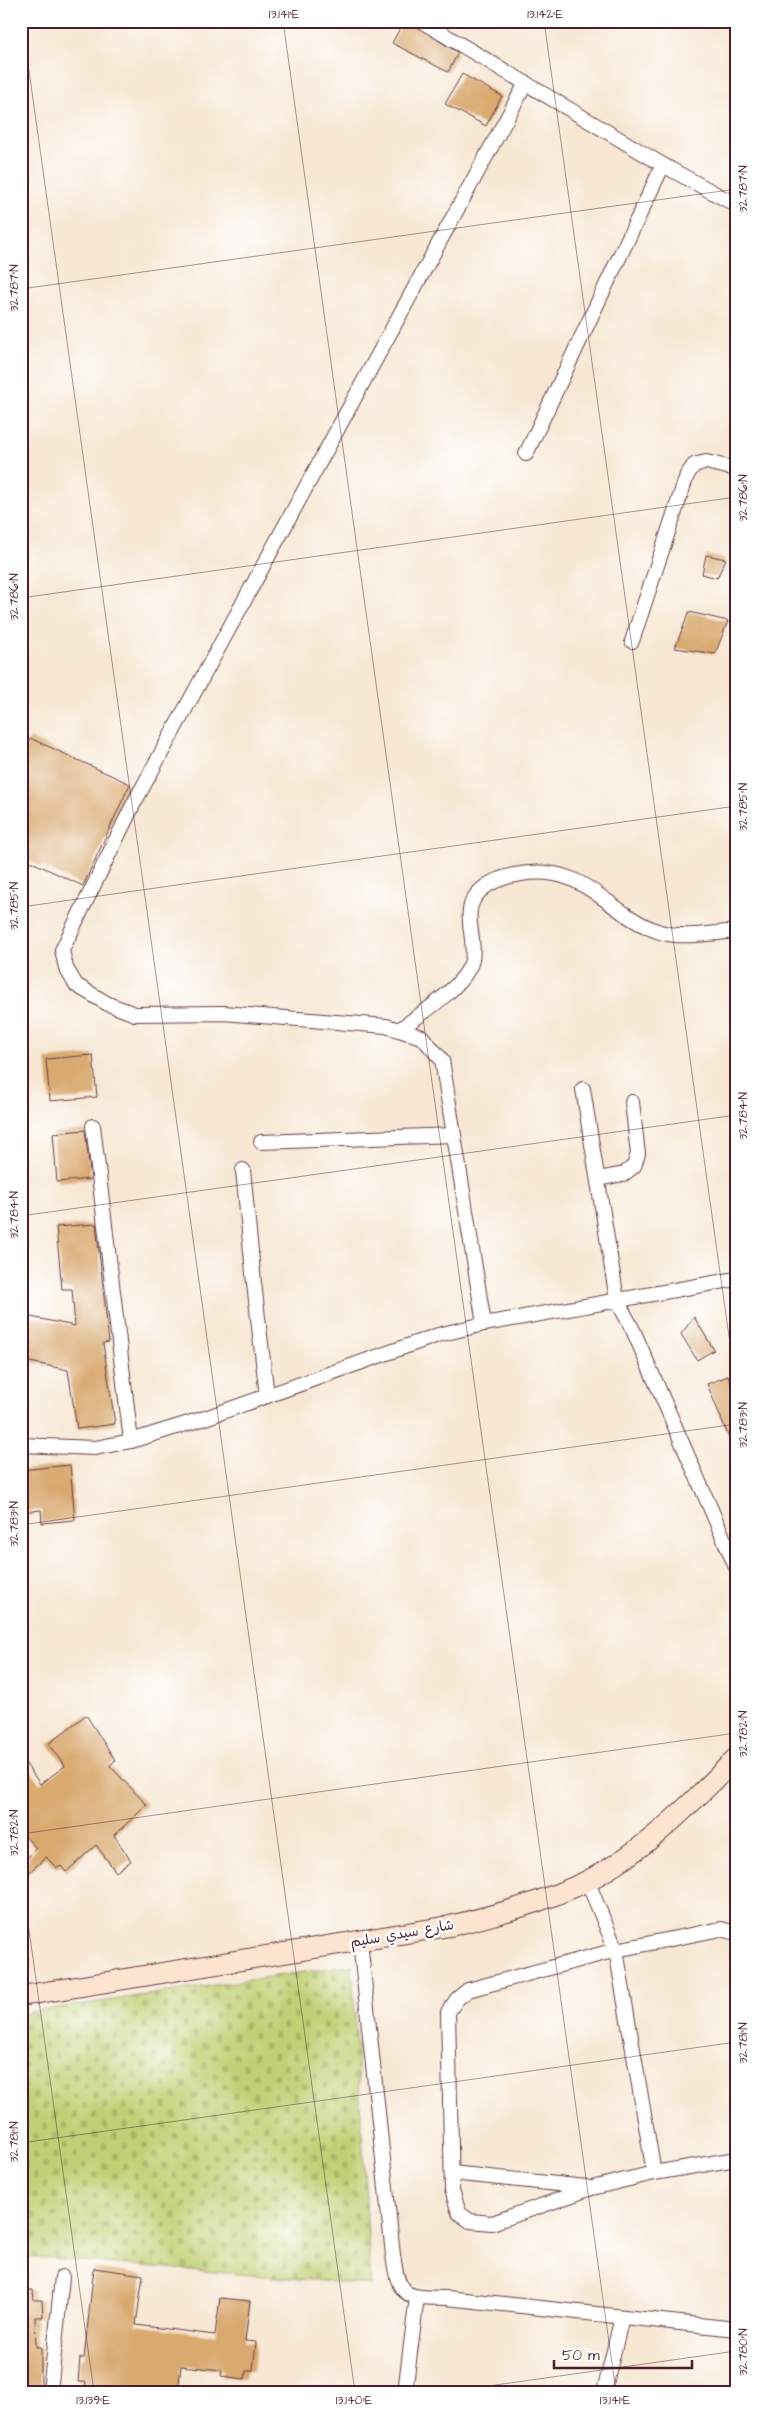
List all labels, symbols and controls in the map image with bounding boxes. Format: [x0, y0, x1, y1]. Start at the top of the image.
text: 13.141°E [269, 6, 299, 23]
text: 13.142°E [527, 6, 563, 23]
text: 32.787°N [735, 165, 752, 213]
text: 32.787°N [6, 264, 23, 312]
text: 32.786°N [735, 474, 752, 522]
text: 32.786°N [6, 573, 23, 621]
text: 32.785°N [735, 782, 752, 831]
text: 32.785°N [6, 881, 23, 930]
text: 32.784°N [735, 1091, 752, 1140]
text: 32.784°N [6, 1190, 23, 1239]
text: 32.783°N [735, 1401, 752, 1448]
text: 32.783°N [6, 1500, 23, 1547]
text: 32.782°N [735, 1710, 752, 1757]
text: 32.782°N [6, 1809, 23, 1856]
street label: شارع سيدي سليم [349, 1915, 456, 1953]
text: 32.781°N [735, 2022, 752, 2064]
text: 32.781°N [6, 2121, 23, 2163]
text: 32.780°N [735, 2328, 752, 2376]
scale bar [554, 2338, 692, 2370]
text: 50 m [562, 2345, 600, 2366]
text: 13.139°E [76, 2392, 110, 2409]
text: 13.140°E [336, 2392, 372, 2409]
text: 13.141°E [600, 2392, 630, 2409]

